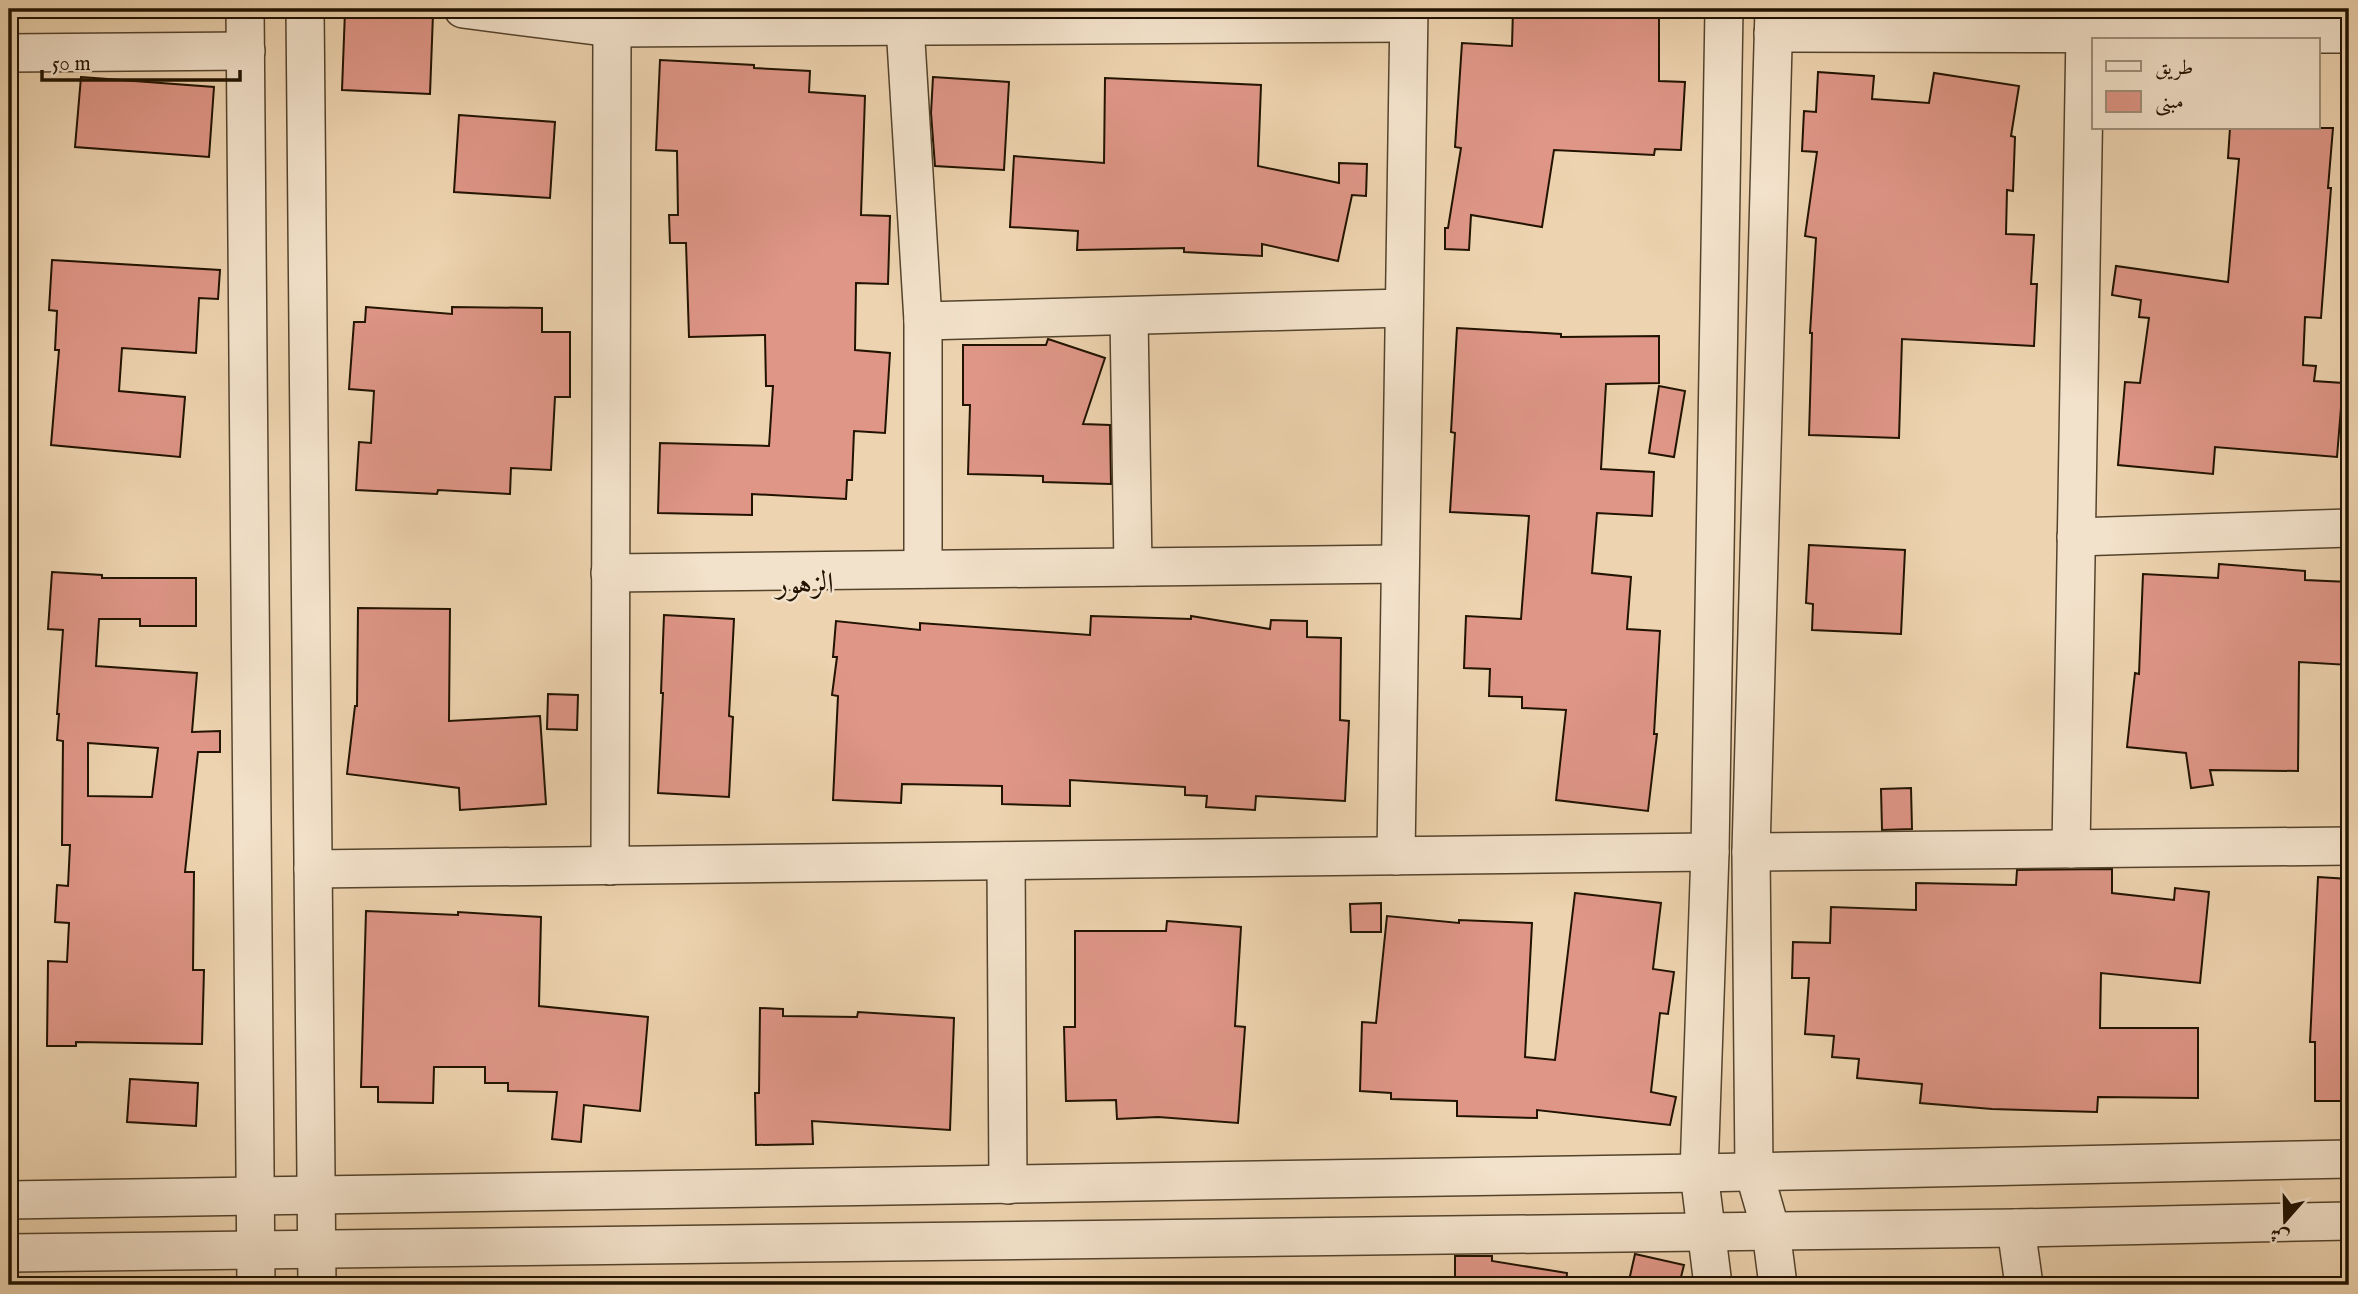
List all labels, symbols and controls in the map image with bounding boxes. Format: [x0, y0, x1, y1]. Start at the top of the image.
scale bar [42, 38, 240, 82]
legend [2092, 38, 2320, 130]
text: 50 m [52, 51, 91, 78]
text: طريق [2155, 55, 2193, 82]
text: مبنى [2155, 89, 2184, 116]
district label: الزهور [773, 566, 834, 604]
north arrow [2250, 1186, 2320, 1256]
text: ش [2267, 1221, 2293, 1250]

